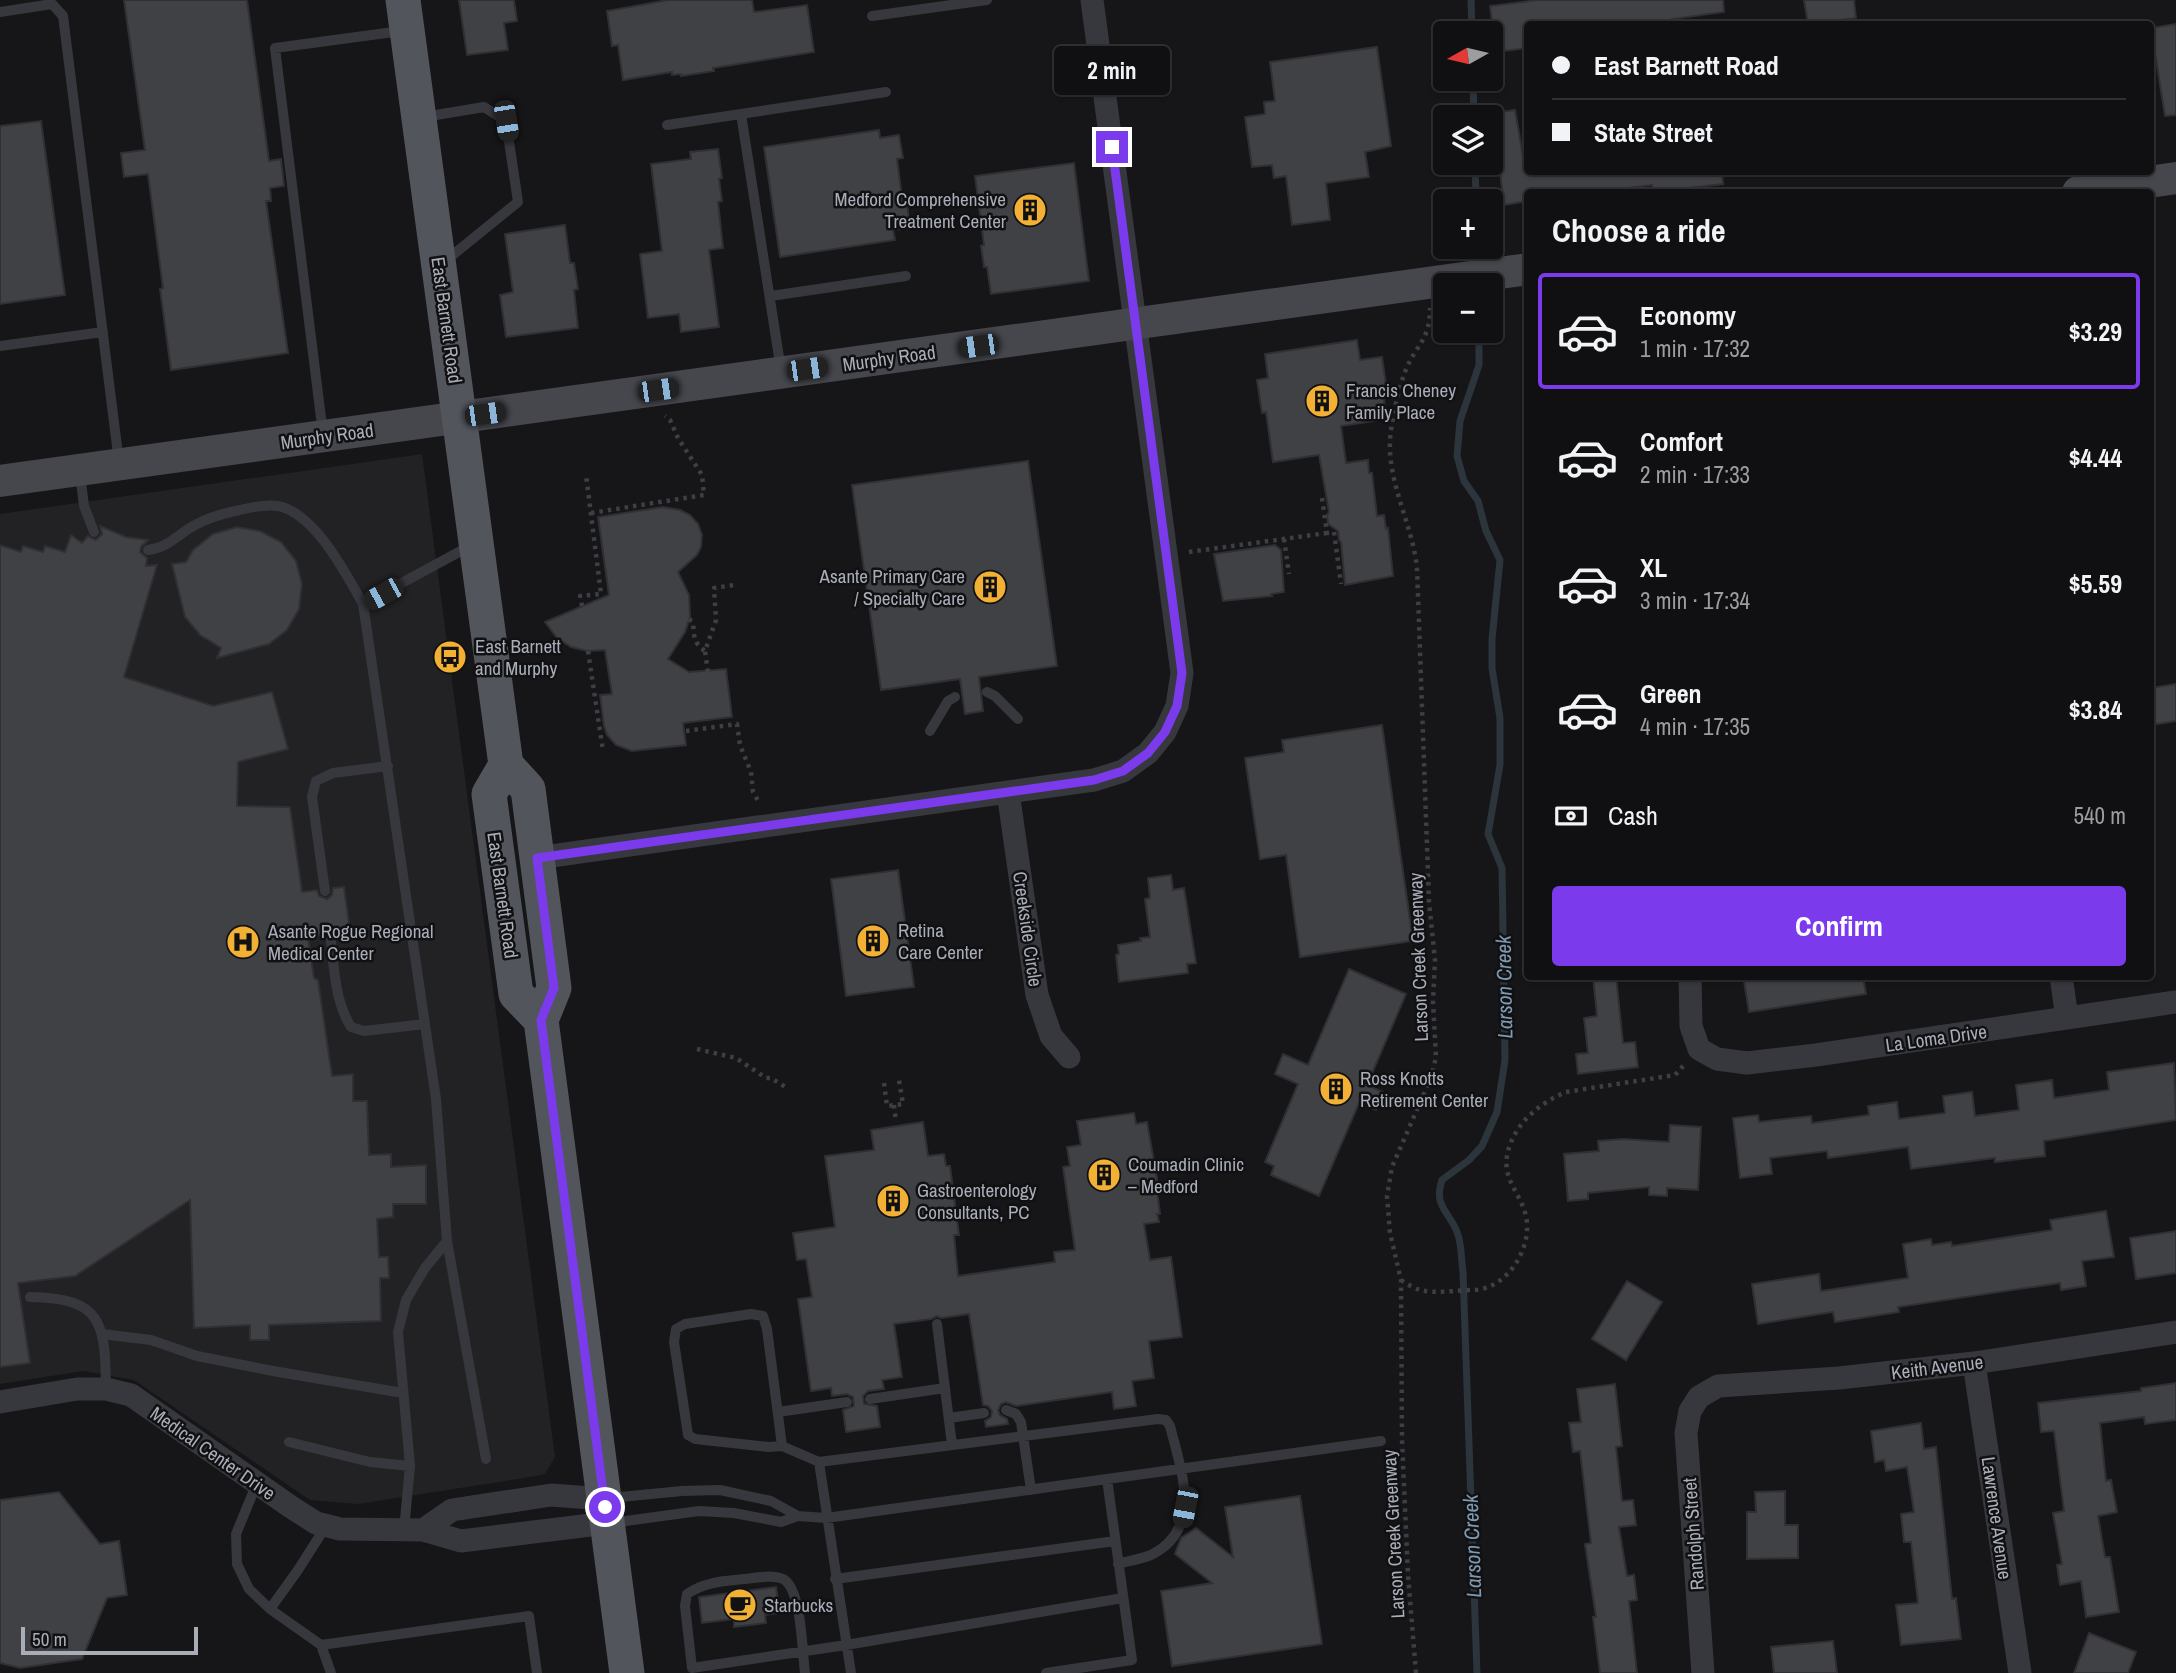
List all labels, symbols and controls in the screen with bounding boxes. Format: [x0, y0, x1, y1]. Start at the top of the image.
north arrow [1433, 21, 1503, 91]
map controls [1433, 21, 1503, 343]
callout: 2 min [1054, 46, 1170, 94]
text: East Barnett Road [1594, 48, 1779, 83]
text: 2 min [1087, 55, 1137, 86]
car [493, 99, 520, 143]
button: layers [1433, 105, 1503, 175]
text: State Street [1594, 115, 1712, 150]
route end [1096, 131, 1128, 163]
place label: Medford Comprehensive Treatment Center [835, 186, 1007, 234]
button: + [1433, 189, 1503, 259]
building icon: Medford Comprehensive Treatment Center [1011, 191, 1049, 229]
text: Choose a ride [1552, 209, 1726, 252]
street label: East Barnett Road [425, 255, 469, 385]
button: − [1433, 273, 1503, 343]
text: Economy [1640, 298, 1736, 333]
icon: car [1556, 300, 1619, 363]
text: $3.29 [2069, 314, 2122, 349]
car [956, 333, 1001, 359]
text: 1 min · 17:32 [1640, 333, 1750, 364]
street label: Murphy Road [841, 339, 937, 377]
car [785, 356, 830, 382]
car [636, 377, 681, 403]
place label: Francis Cheney Family Place [1346, 377, 1456, 425]
building icon: Francis Cheney Family Place [1303, 382, 1341, 420]
car [463, 401, 508, 427]
street label: Murphy Road [279, 417, 375, 455]
text: Comfort [1640, 424, 1723, 459]
icon: car [1556, 426, 1619, 489]
text: $4.44 [2069, 440, 2122, 475]
text: 2 min · 17:33 [1640, 459, 1750, 490]
text: XL [1640, 550, 1667, 585]
icon: car [1556, 552, 1619, 615]
place label: Asante Primary Care / Specialty Care [819, 563, 965, 611]
text: $5.59 [2069, 566, 2122, 601]
building icon: Asante Primary Care / Specialty Care [971, 568, 1009, 606]
car [360, 575, 407, 613]
text: 3 min · 17:34 [1640, 585, 1750, 616]
place label: East Barnett and Murphy [475, 633, 561, 681]
bus stop icon: East Barnett and Murphy [431, 638, 469, 676]
text: Green [1640, 676, 1702, 711]
icon: car [1556, 678, 1619, 741]
text: $3.84 [2069, 692, 2122, 727]
text: 4 min · 17:35 [1640, 711, 1750, 742]
icon: cash [1552, 797, 1590, 835]
text: Cash [1608, 798, 1658, 833]
text: 540 m [2074, 800, 2126, 831]
street label: East Barnett Road [481, 830, 525, 960]
street label: Creekside Circle [1007, 870, 1049, 988]
street label: Larson Creek Greenway [1402, 872, 1434, 1042]
button: Confirm [1552, 886, 2126, 966]
place label: Retina Care Center [898, 917, 984, 965]
place label: Asante Rogue Regional Medical Center [267, 918, 433, 966]
building icon: Retina Care Center [854, 922, 892, 960]
hospital icon: Asante Rogue Regional Medical Center [224, 923, 262, 961]
water label: Larson Creek [1489, 934, 1519, 1039]
street label: La Loma Drive [1884, 1018, 1988, 1058]
place label: Ross Knotts Retirement Center [1360, 1065, 1489, 1113]
building icon: Ross Knotts Retirement Center [1317, 1070, 1355, 1108]
place label: Coumadin Clinic – Medford [1128, 1151, 1244, 1199]
building icon: Coumadin Clinic – Medford [1085, 1156, 1123, 1194]
place label: Gastroenterology Consultants, PC [917, 1177, 1037, 1225]
building icon: Gastroenterology Consultants, PC [874, 1182, 912, 1220]
street label: Keith Avenue [1890, 1348, 1984, 1386]
street label: Medical Center Drive [145, 1400, 281, 1506]
street label: Larson Creek Greenway [1376, 1449, 1410, 1619]
street label: Lawrence Avenue [1976, 1455, 2018, 1581]
street label: Randolph Street [1676, 1476, 1710, 1591]
car [1171, 1484, 1200, 1530]
route start [589, 1491, 621, 1523]
water label: Larson Creek [1456, 1492, 1488, 1598]
cafe icon: Starbucks [721, 1586, 759, 1624]
place label: Starbucks [764, 1592, 833, 1618]
scale bar [21, 1624, 198, 1656]
text: 50 m [32, 1626, 67, 1652]

